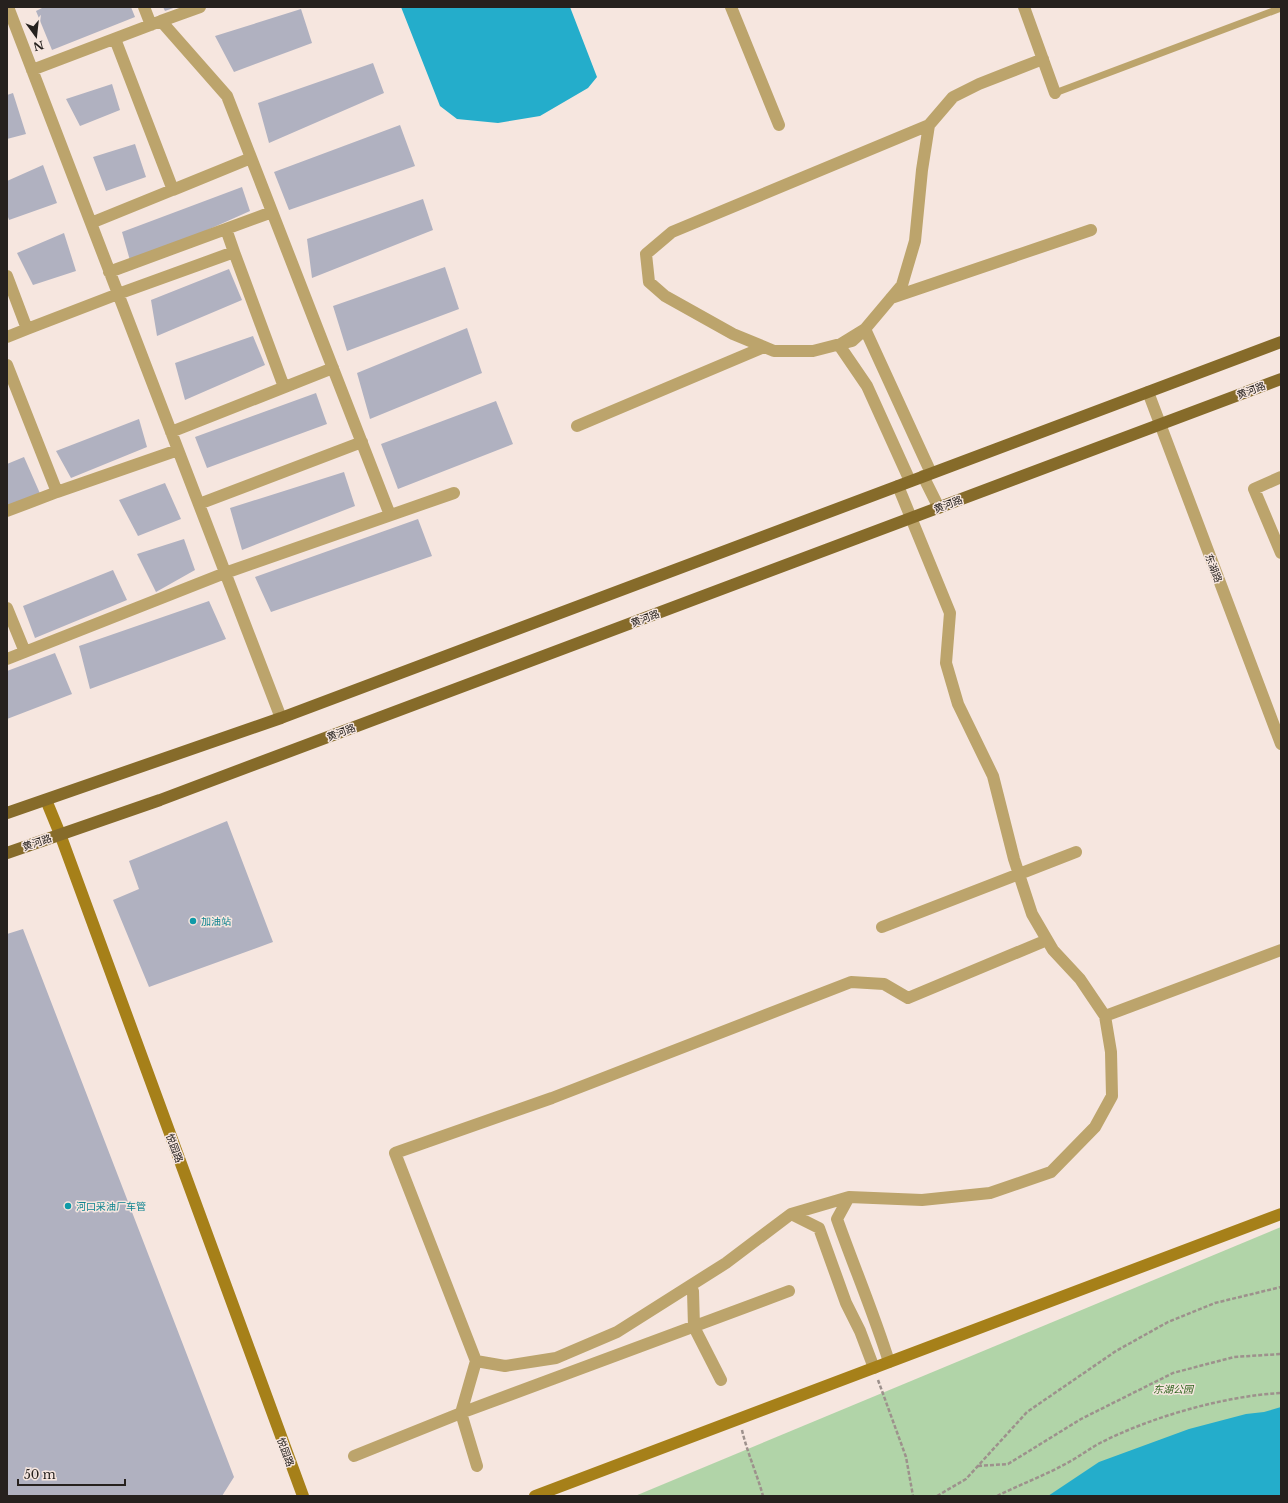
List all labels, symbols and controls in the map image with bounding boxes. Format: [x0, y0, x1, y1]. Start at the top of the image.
north arrow [16, 16, 56, 56]
text: N [31, 38, 45, 54]
street label: 黄河路 [1235, 379, 1268, 402]
street label: 黄河路 [932, 493, 965, 516]
street label: 东湖路 [1202, 552, 1225, 585]
street label: 黄河路 [629, 607, 662, 630]
street label: 黄河路 [325, 721, 358, 744]
street label: 黄河路 [21, 831, 53, 854]
place label: 加油站 [201, 915, 231, 928]
marker: 加油站 [188, 916, 198, 926]
street label: 悦园路 [163, 1132, 186, 1164]
place label: 河口采油厂车管 [76, 1200, 146, 1213]
marker: 河口采油厂车管 [63, 1201, 73, 1211]
park label: 东湖公园 [1153, 1383, 1195, 1396]
street label: 悦园路 [274, 1436, 297, 1468]
scale bar [18, 1461, 125, 1487]
text: 50 m [24, 1467, 56, 1482]

